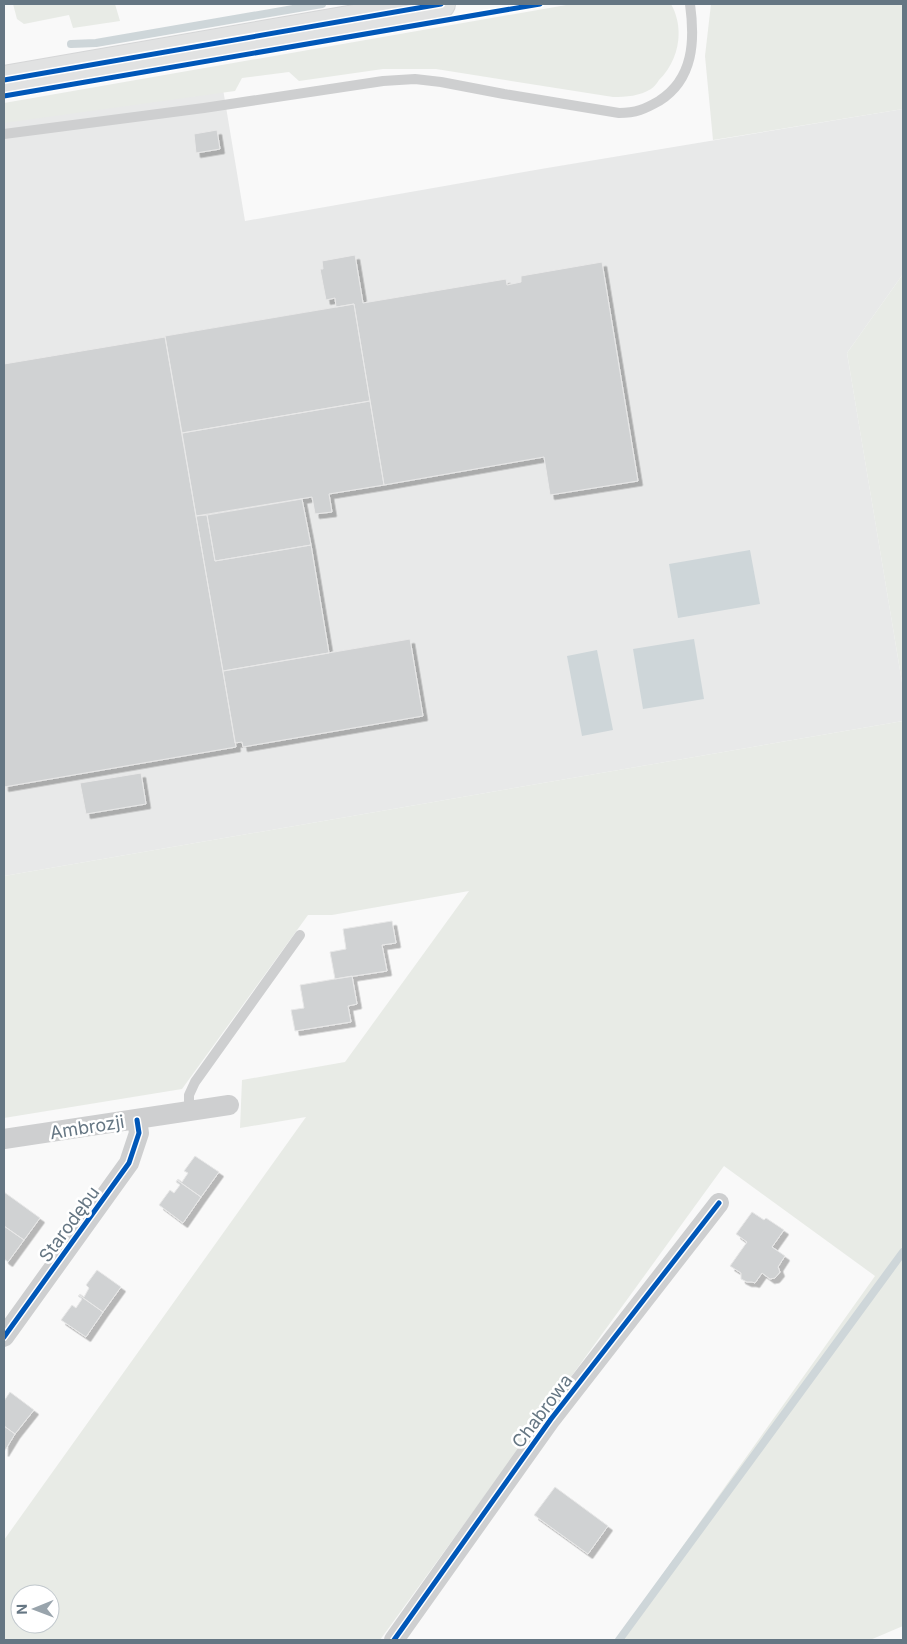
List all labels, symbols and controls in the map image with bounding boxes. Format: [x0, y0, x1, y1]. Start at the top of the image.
street label: Ambrozji [48, 1111, 126, 1143]
street label: Starodębu [35, 1182, 103, 1266]
street label: Chabrowa [508, 1370, 576, 1452]
north arrow [10, 1584, 60, 1634]
text: N [13, 1604, 30, 1615]

